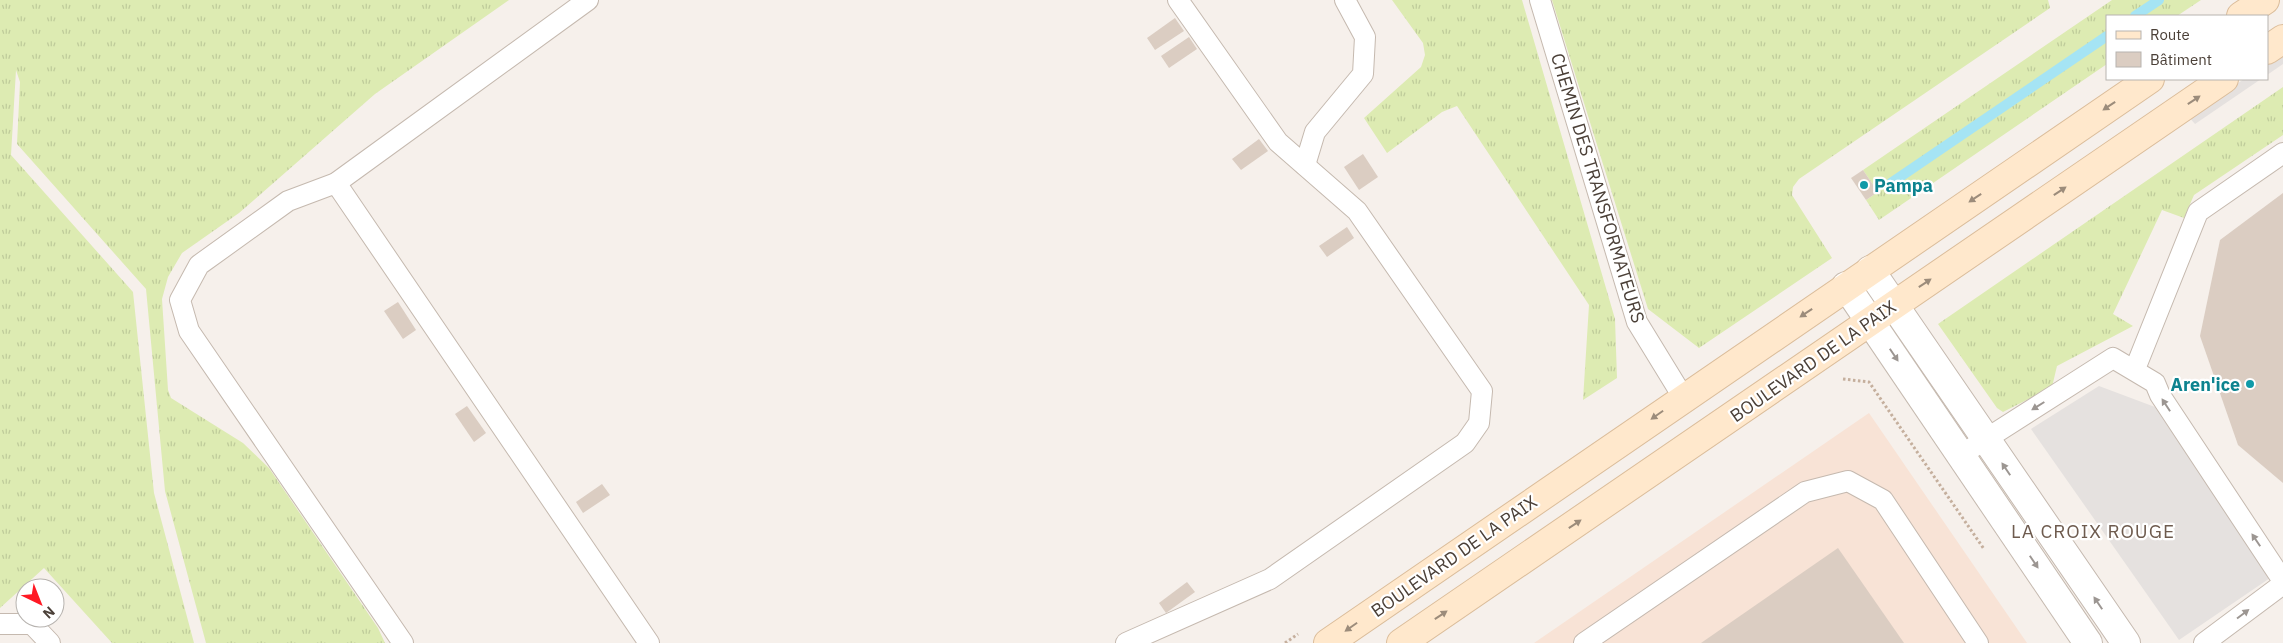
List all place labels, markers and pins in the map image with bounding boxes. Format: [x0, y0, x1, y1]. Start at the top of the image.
place label: Pampa [1874, 174, 1933, 197]
marker: Pampa [1858, 179, 1870, 191]
place label: Aren'ice [2171, 373, 2240, 396]
marker: Aren'ice [2244, 378, 2256, 390]

